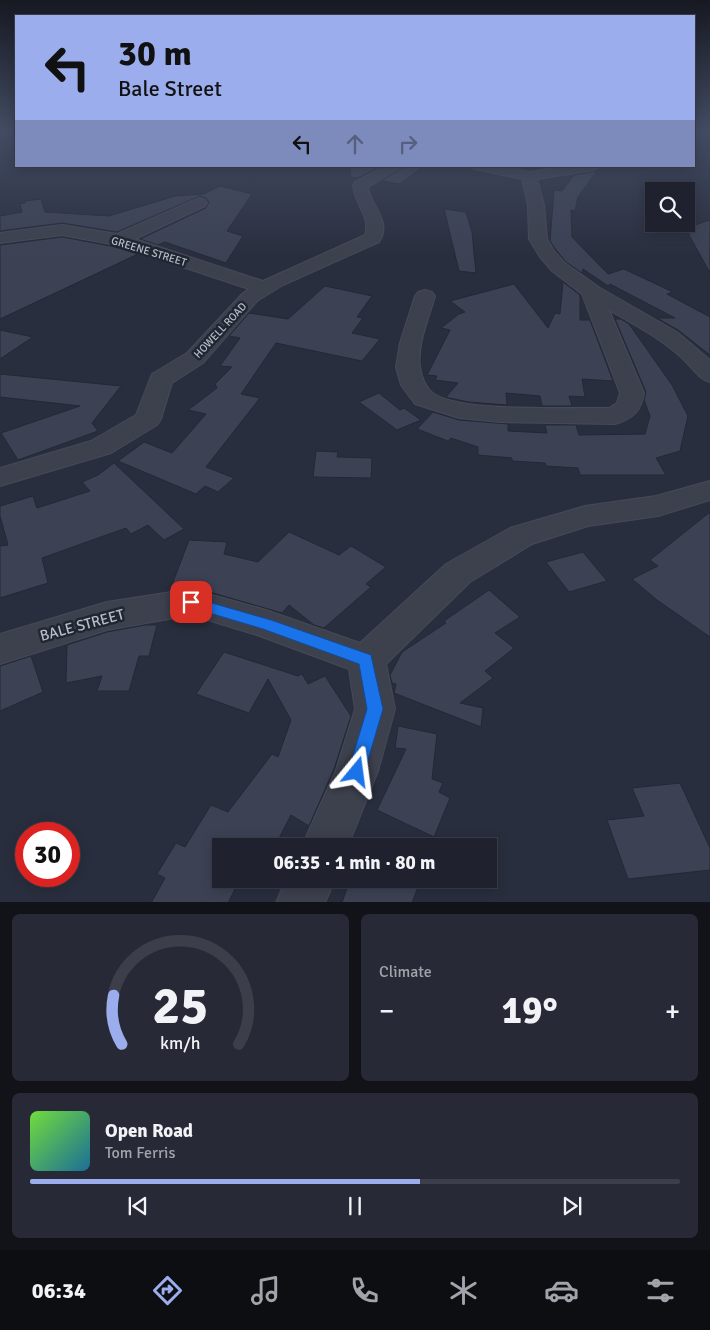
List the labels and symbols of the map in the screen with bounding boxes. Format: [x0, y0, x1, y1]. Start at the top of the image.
street label: GREENE STREET [110, 234, 189, 269]
street label: HOWELL ROAD [191, 300, 249, 361]
pin [170, 581, 212, 623]
street label: BALE STREET [38, 605, 127, 645]
position arrow [330, 745, 382, 797]
speed limit sign: 30 [15, 822, 80, 887]

